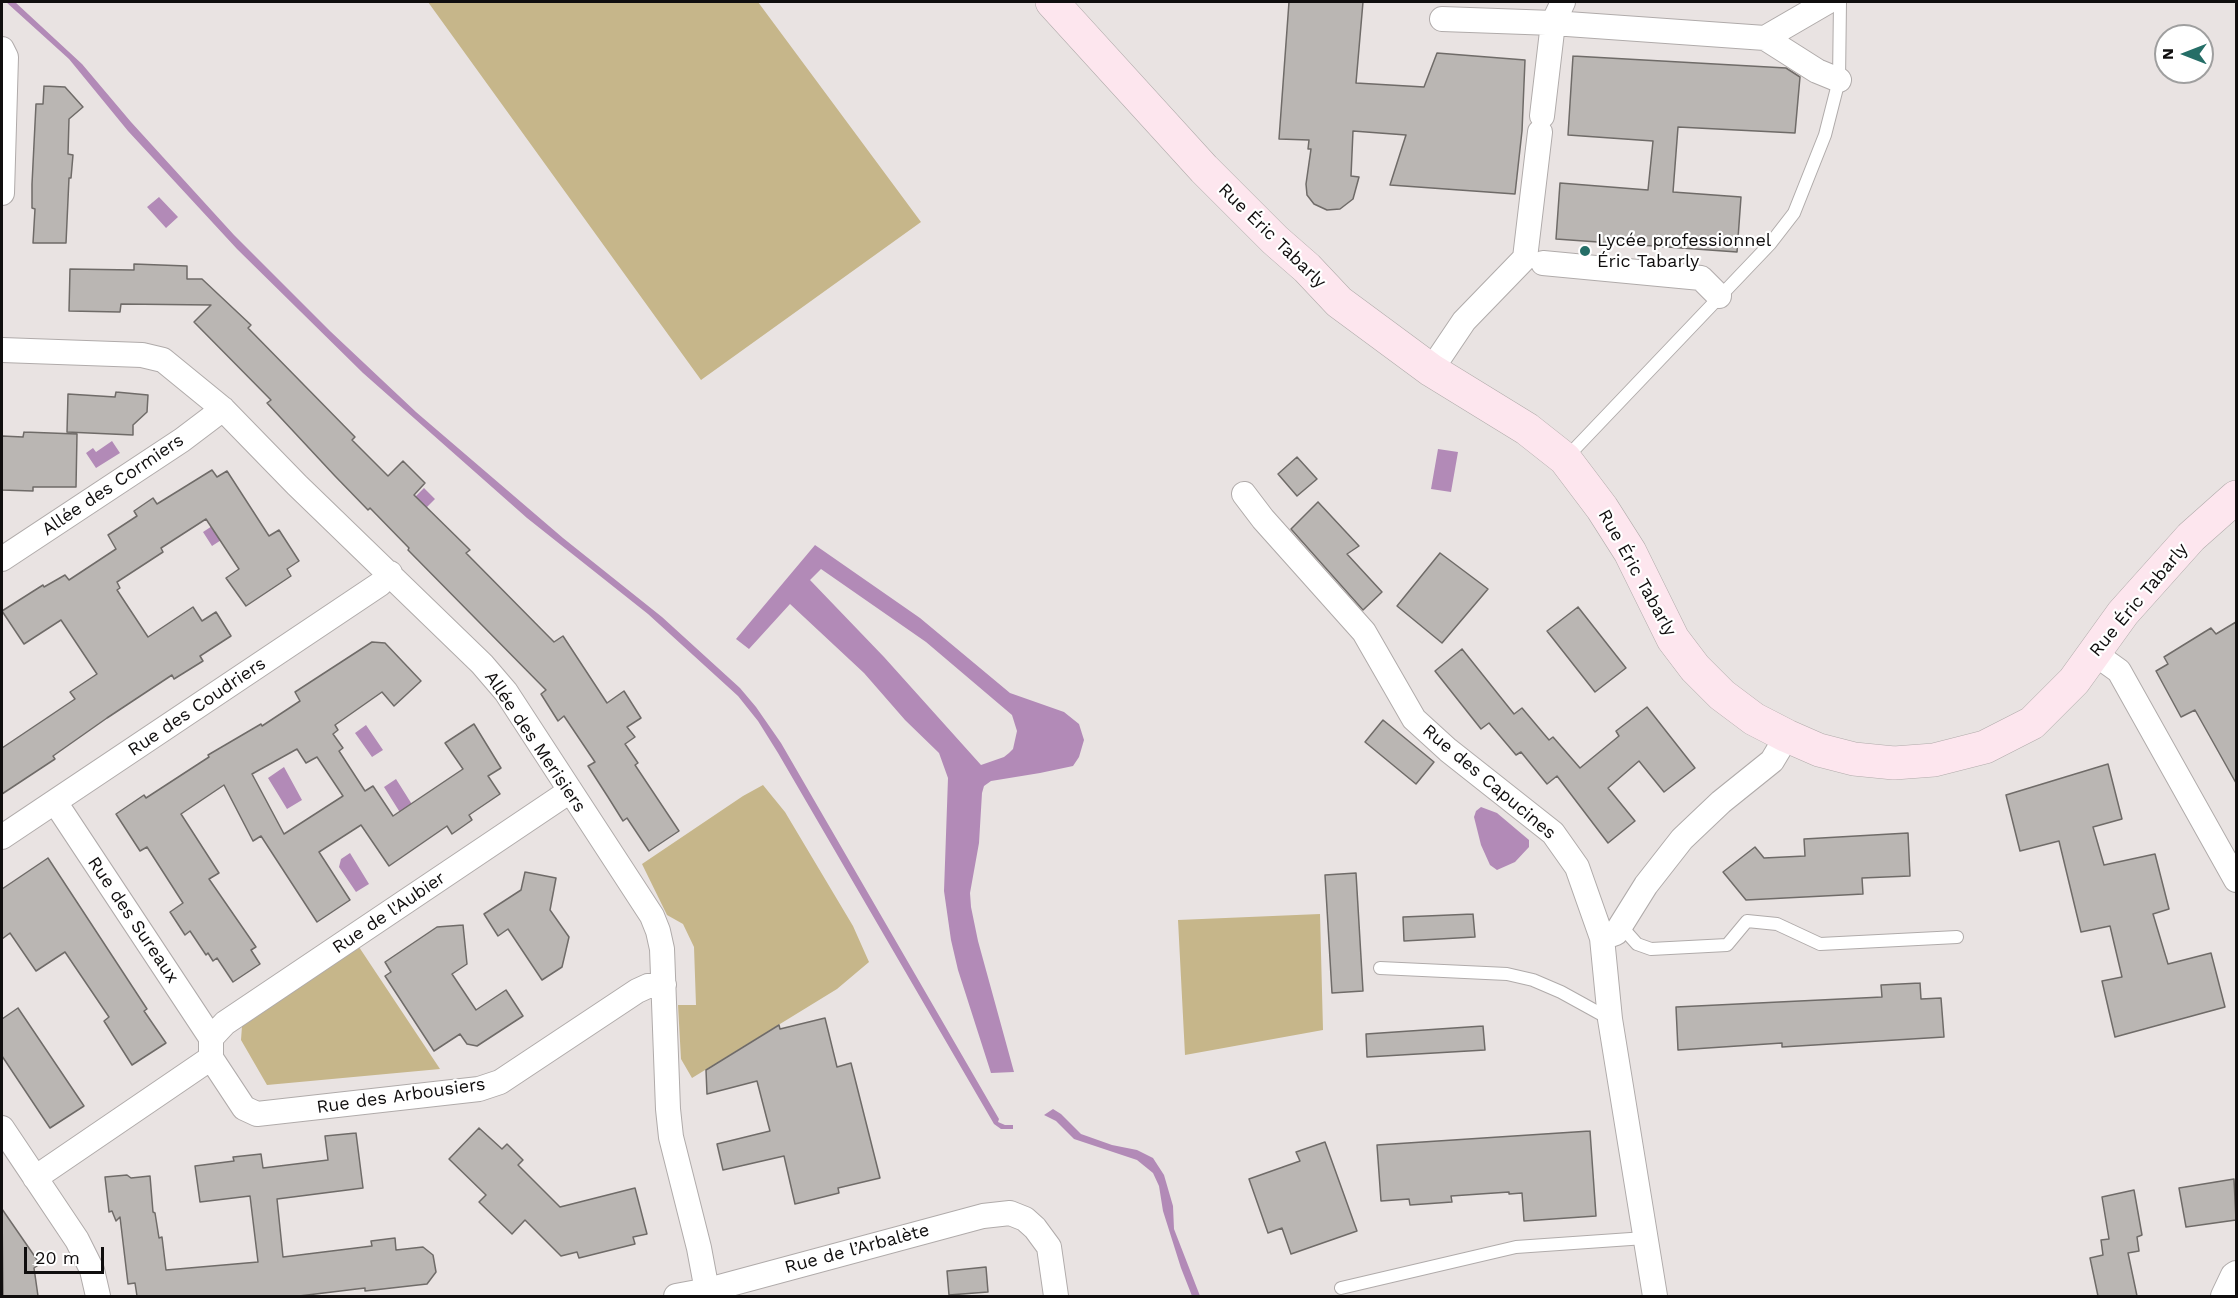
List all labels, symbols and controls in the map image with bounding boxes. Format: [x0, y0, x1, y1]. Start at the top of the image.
north arrow [2154, 24, 2214, 84]
text: N [2158, 48, 2177, 60]
street label: Rue Éric Tabarly [1214, 179, 1330, 293]
place label: Lycée professionnel Éric Tabarly [1597, 230, 1771, 272]
marker: Lycée professionnel Éric Tabarly [1578, 244, 1592, 258]
street label: Allée des Cormiers [38, 430, 188, 540]
street label: Rue Éric Tabarly [1593, 506, 1681, 640]
street label: Rue Éric Tabarly [2085, 539, 2193, 661]
street label: Rue des Coudriers [124, 653, 270, 761]
street label: Allée des Merisiers [480, 667, 590, 817]
street label: Rue des Capucines [1418, 720, 1560, 844]
street label: Rue des Sureaux [83, 853, 183, 987]
street label: Rue de l'Aubier [329, 867, 449, 959]
street label: Rue des Arbousiers [315, 1073, 487, 1119]
street label: Rue de l’Arbalète [782, 1219, 932, 1279]
scale bar [27, 1235, 106, 1273]
text: 20 m [35, 1247, 80, 1268]

